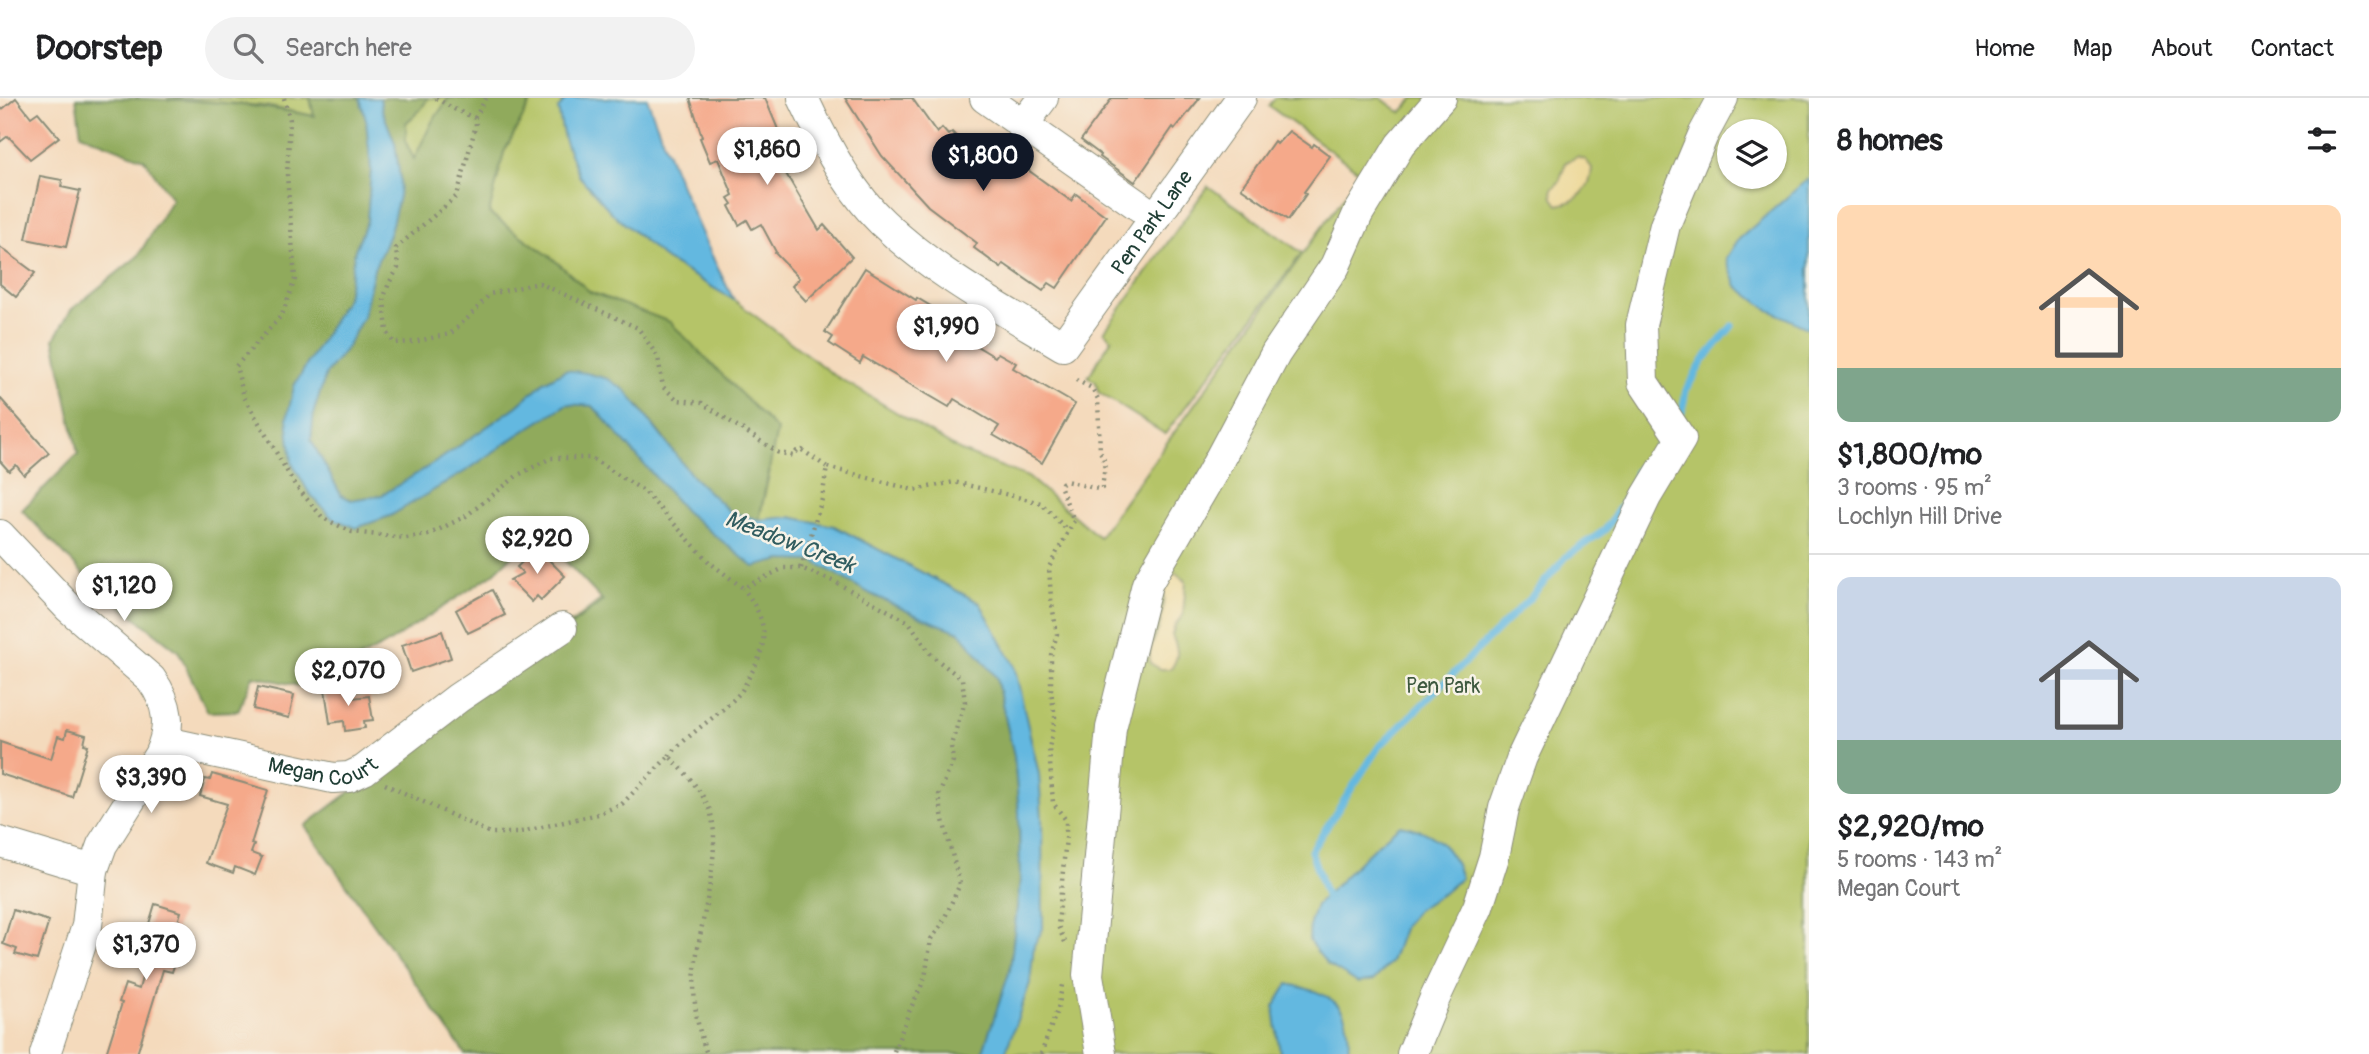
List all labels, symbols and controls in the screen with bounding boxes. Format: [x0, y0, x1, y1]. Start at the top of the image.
search box [205, 17, 695, 80]
text: Doorstep [35, 28, 163, 69]
icon: search [229, 29, 267, 67]
text: Search here [285, 32, 412, 64]
text: Home [1974, 34, 2035, 63]
text: Map [2073, 34, 2113, 63]
text: About [2151, 34, 2213, 63]
text: Contact [2251, 34, 2334, 63]
map controls [1717, 119, 1787, 189]
button: layers [1717, 119, 1787, 189]
icon: filters [2303, 121, 2341, 159]
text: 8 homes [1837, 122, 1943, 159]
pin: $1,860 [710, 127, 824, 187]
pin: $1,800 [926, 134, 1040, 193]
text: $1,860 [733, 135, 801, 164]
text: $1,800 [948, 141, 1018, 170]
street label: Pen Park Lane [1105, 164, 1199, 280]
icon: home [2026, 250, 2152, 376]
pin: $1,990 [889, 304, 1003, 364]
text: $1,990 [913, 312, 979, 341]
text: $1,800/mo [1837, 436, 1982, 473]
text: 3 rooms · 95 m² [1837, 473, 1992, 502]
text: Lochlyn Hill Drive [1837, 502, 2002, 531]
water label: Meadow Creek [721, 504, 861, 581]
pin: $2,920 [480, 517, 594, 576]
text: $2,920 [501, 524, 573, 553]
pin: $1,120 [67, 564, 181, 623]
text: $1,120 [92, 571, 156, 600]
icon: home [2026, 622, 2152, 748]
pin: $2,070 [291, 648, 405, 708]
text: $2,070 [311, 656, 385, 685]
park label: Pen Park [1406, 673, 1481, 700]
street label: Megan Court [266, 751, 384, 792]
pin: $3,390 [94, 756, 208, 815]
text: $3,390 [115, 763, 187, 792]
text: $2,920/mo [1837, 808, 1984, 845]
text: 5 rooms · 143 m² [1837, 845, 2002, 874]
text: Megan Court [1837, 874, 1960, 903]
pin: $1,370 [89, 922, 203, 982]
text: $1,370 [112, 930, 180, 959]

